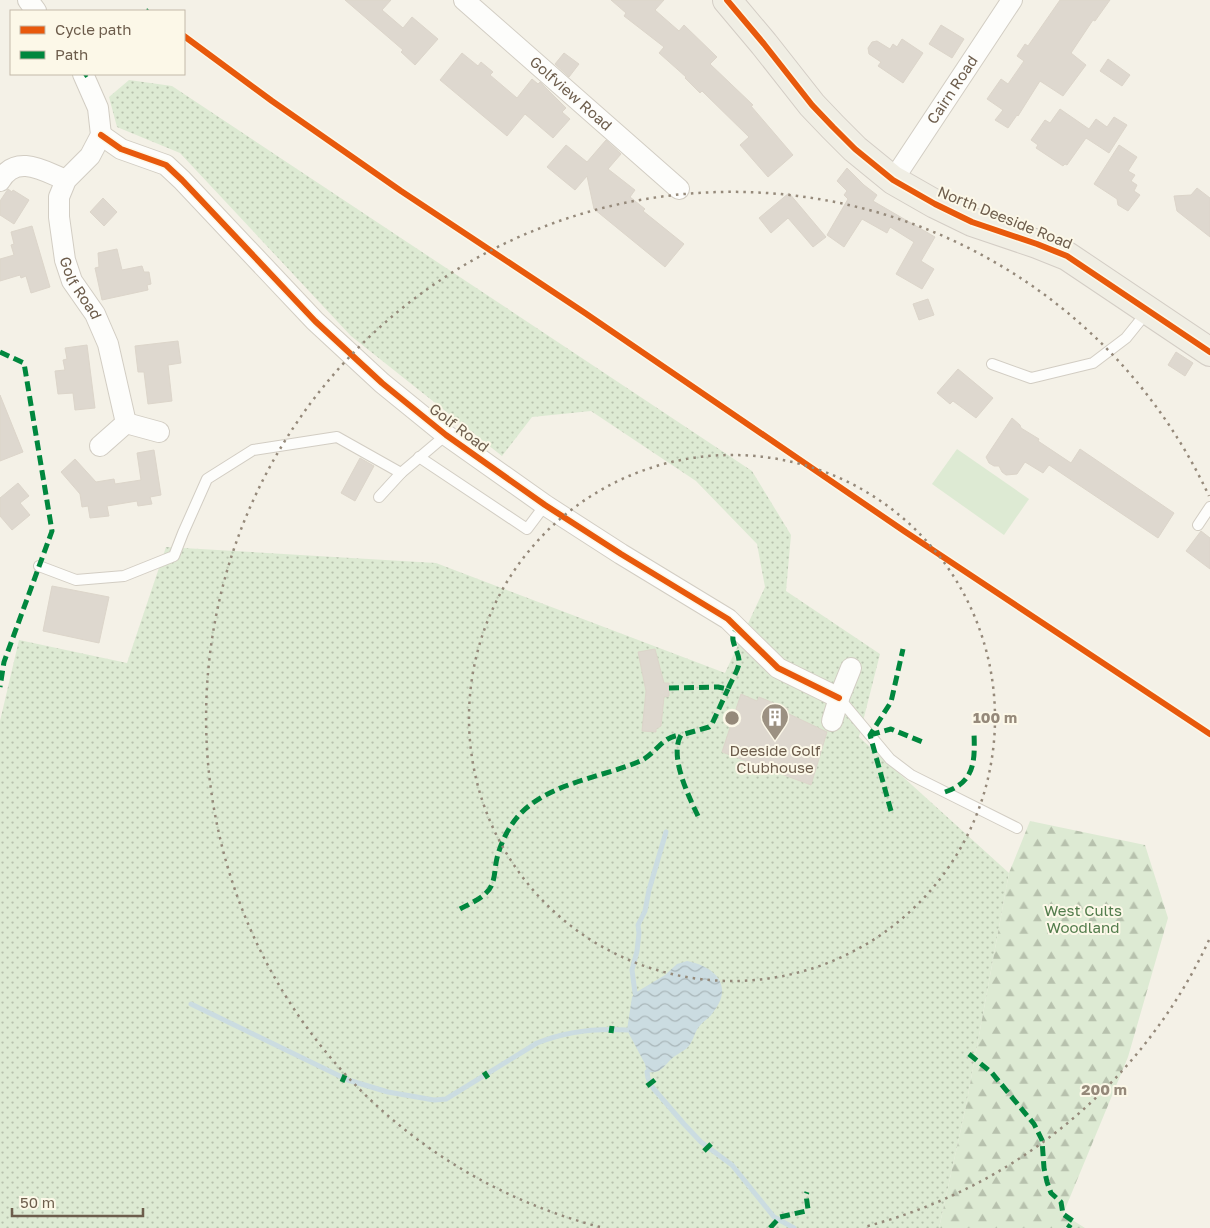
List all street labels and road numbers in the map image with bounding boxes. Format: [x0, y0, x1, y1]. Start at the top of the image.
street label: Golfview Road [526, 52, 616, 134]
street label: Cairn Road [923, 52, 981, 127]
street label: North Deeside Road [935, 182, 1075, 252]
street label: Golf Road [57, 254, 106, 322]
street label: Golf Road [426, 399, 493, 455]

